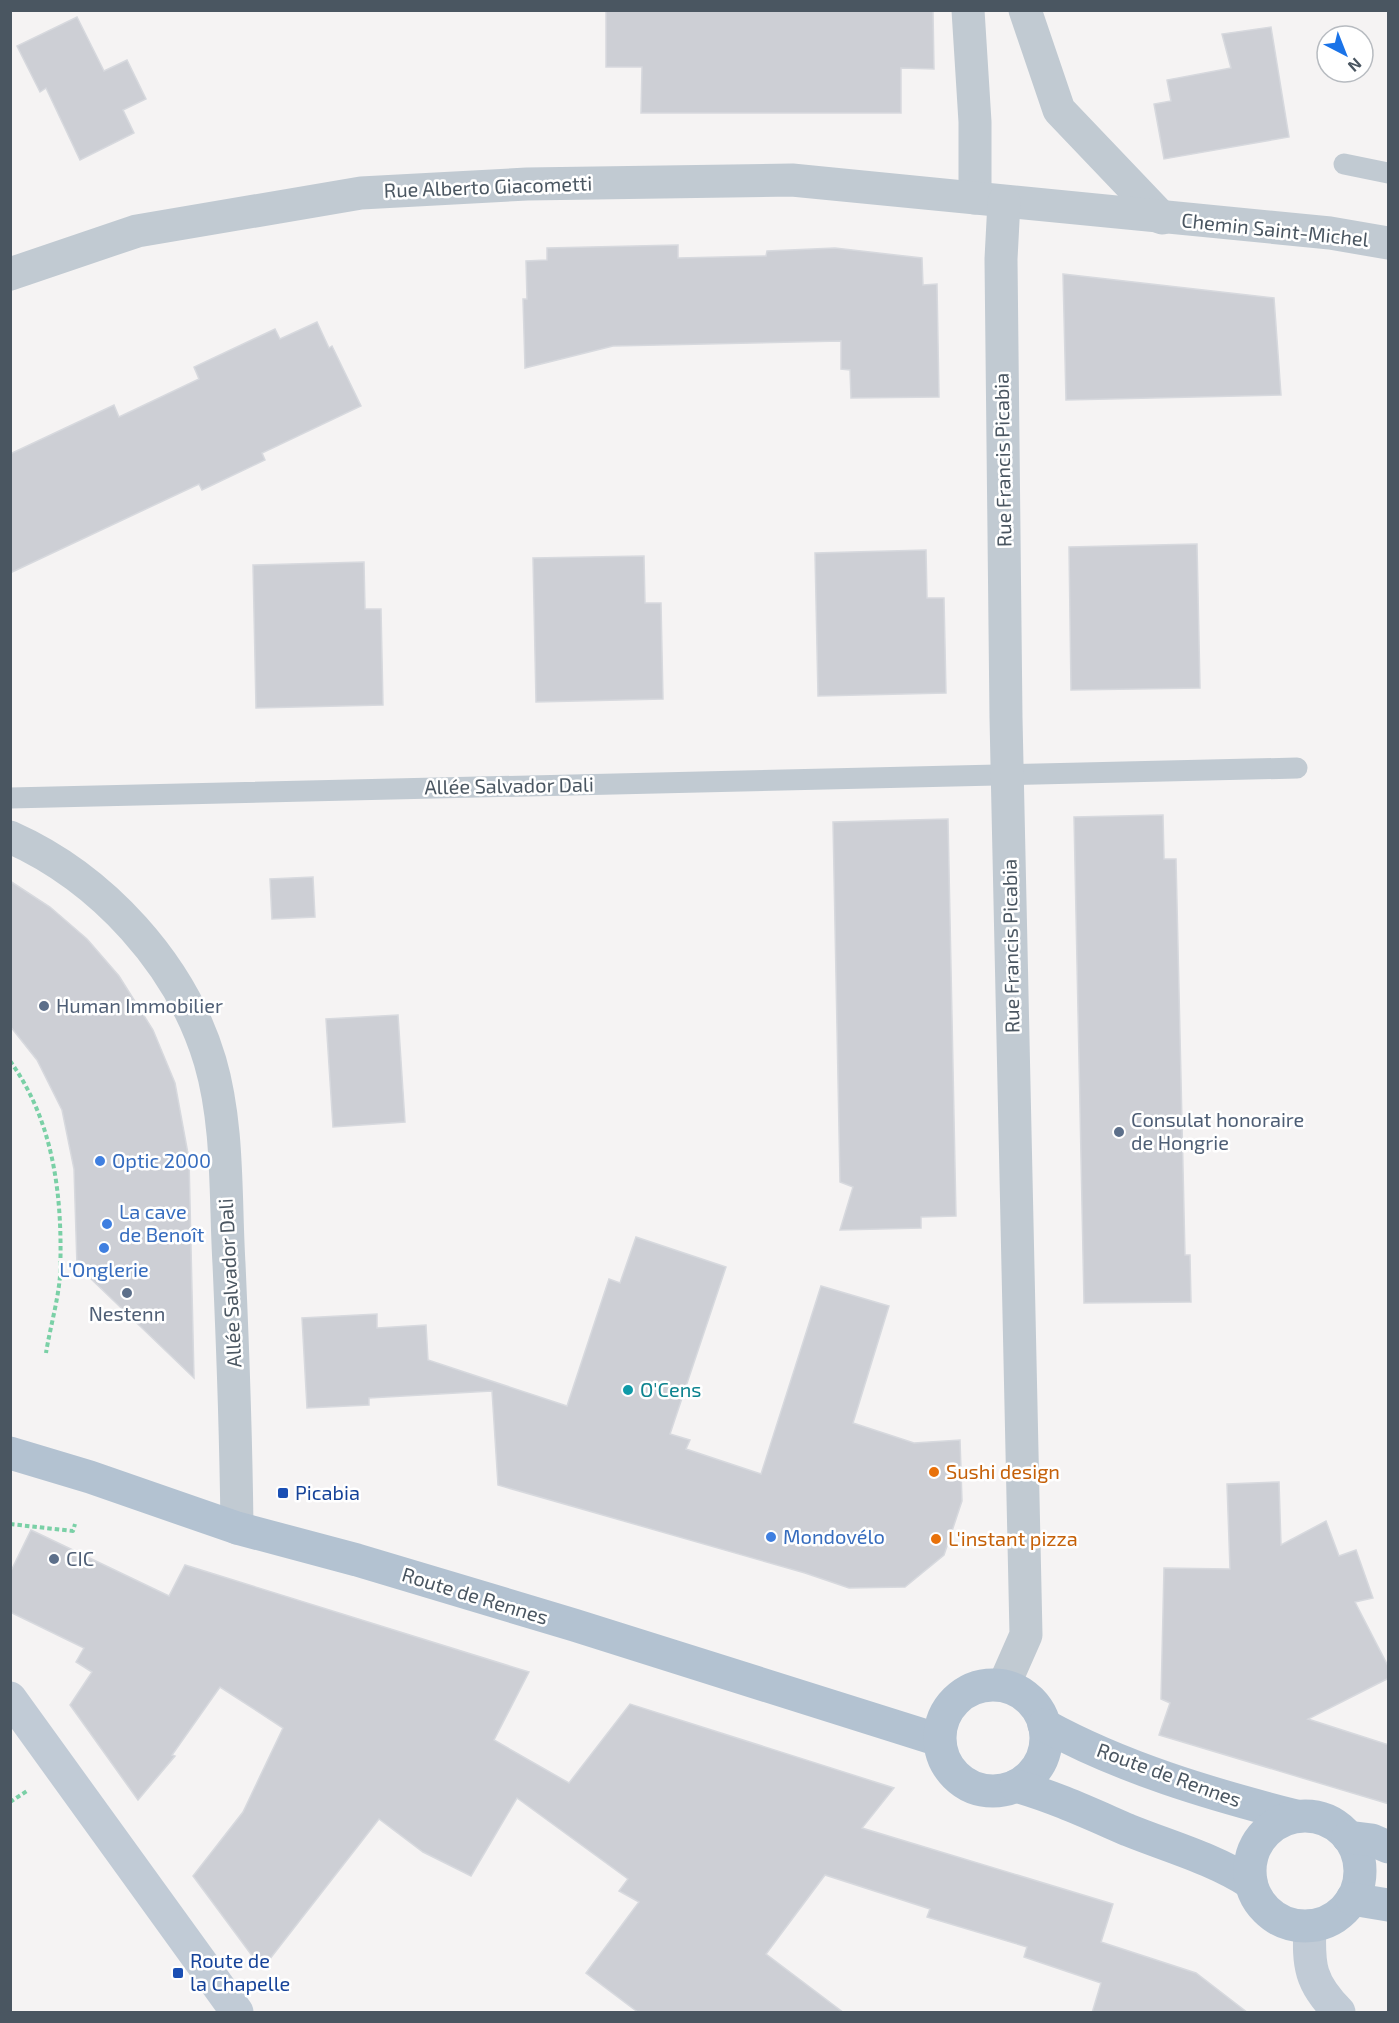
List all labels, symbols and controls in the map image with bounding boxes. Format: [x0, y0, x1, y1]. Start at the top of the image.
north arrow [1315, 24, 1375, 84]
text: N [1345, 55, 1366, 76]
street label: Rue Alberto Giacometti [383, 170, 593, 202]
street label: Chemin Saint-Michel [1180, 207, 1370, 251]
street label: Rue Francis Picabia [988, 373, 1016, 547]
street label: Allée Salvador Dali [424, 772, 594, 798]
street label: Rue Francis Picabia [996, 859, 1024, 1033]
place label: Human Immobilier [56, 993, 223, 1017]
marker: Human Immobilier [37, 999, 51, 1013]
place label: Consulat honoraire de Hongrie [1131, 1107, 1304, 1154]
marker: Consulat honoraire de Hongrie [1112, 1125, 1126, 1139]
place label: Optic 2000 [112, 1148, 211, 1172]
marker: Optic 2000 [93, 1154, 107, 1168]
street label: Allée Salvador Dali [213, 1198, 245, 1368]
place label: La cave de Benoît [119, 1199, 205, 1246]
marker: La cave de Benoît [100, 1217, 114, 1231]
marker: L'Onglerie [97, 1241, 111, 1255]
place label: L'Onglerie [59, 1257, 149, 1281]
marker: Nestenn [120, 1286, 134, 1300]
place label: Nestenn [89, 1301, 165, 1325]
place label: O'Cens [640, 1377, 701, 1401]
marker: O'Cens [621, 1383, 635, 1397]
place label: Sushi design [946, 1459, 1060, 1483]
marker: Sushi design [927, 1465, 941, 1479]
place label: Picabia [295, 1480, 360, 1504]
marker: Picabia [276, 1486, 290, 1500]
place label: Mondovélo [783, 1524, 885, 1548]
place label: L'instant pizza [948, 1526, 1078, 1550]
marker: Mondovélo [764, 1530, 778, 1544]
marker: L'instant pizza [929, 1532, 943, 1546]
place label: CIC [66, 1546, 94, 1570]
marker: CIC [47, 1552, 61, 1566]
street label: Route de Rennes [399, 1561, 551, 1629]
street label: Route de Rennes [1094, 1737, 1245, 1811]
place label: Route de la Chapelle [190, 1948, 290, 1995]
marker: Route de la Chapelle [171, 1966, 185, 1980]

